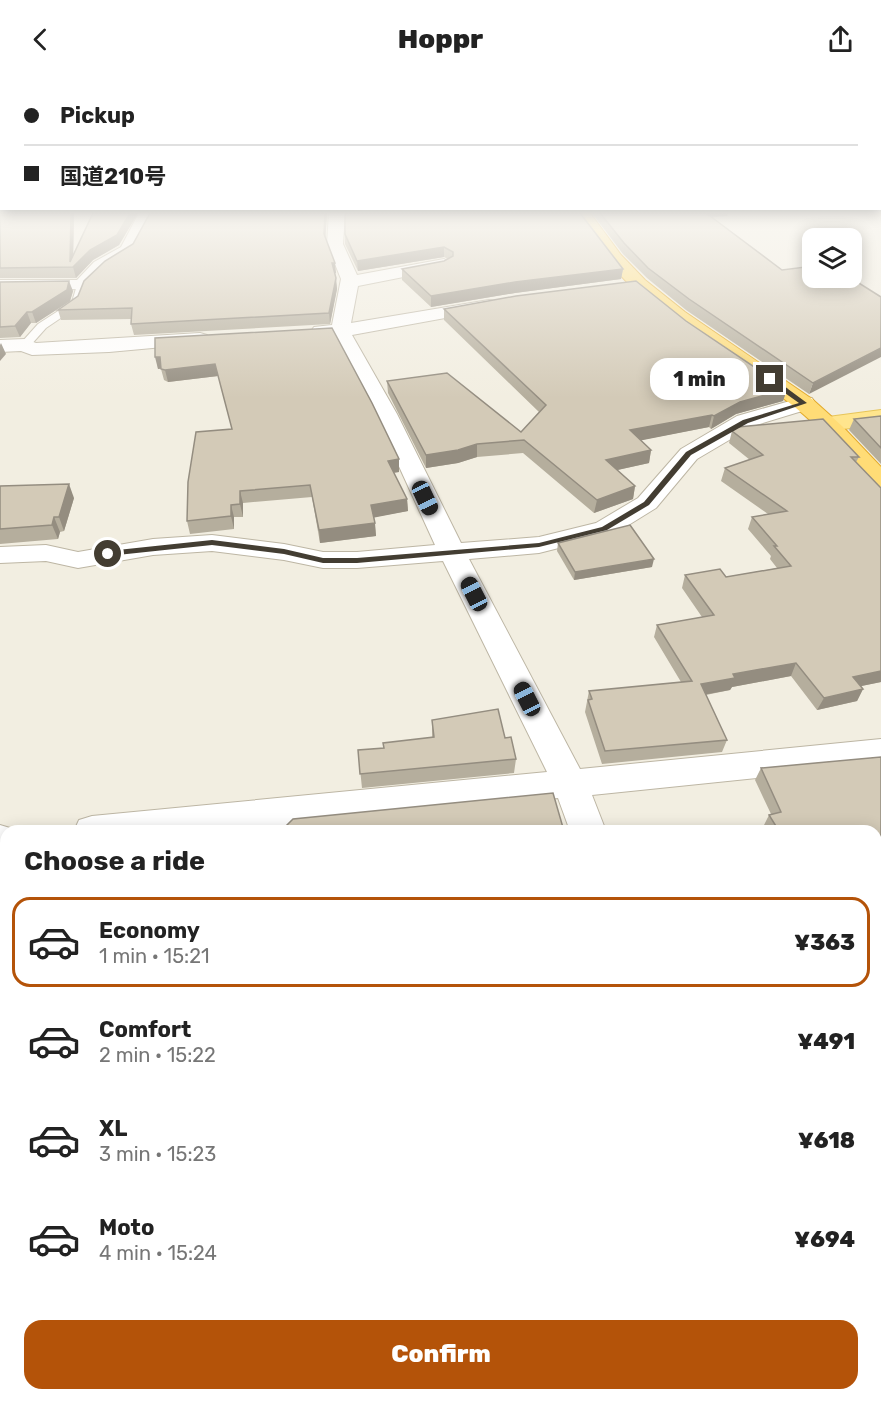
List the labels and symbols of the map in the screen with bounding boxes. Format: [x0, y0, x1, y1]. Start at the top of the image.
callout: 1 min [650, 358, 749, 400]
route end [756, 365, 783, 392]
car [409, 478, 441, 518]
route start [94, 540, 121, 567]
car [458, 574, 490, 614]
car [511, 679, 543, 719]

